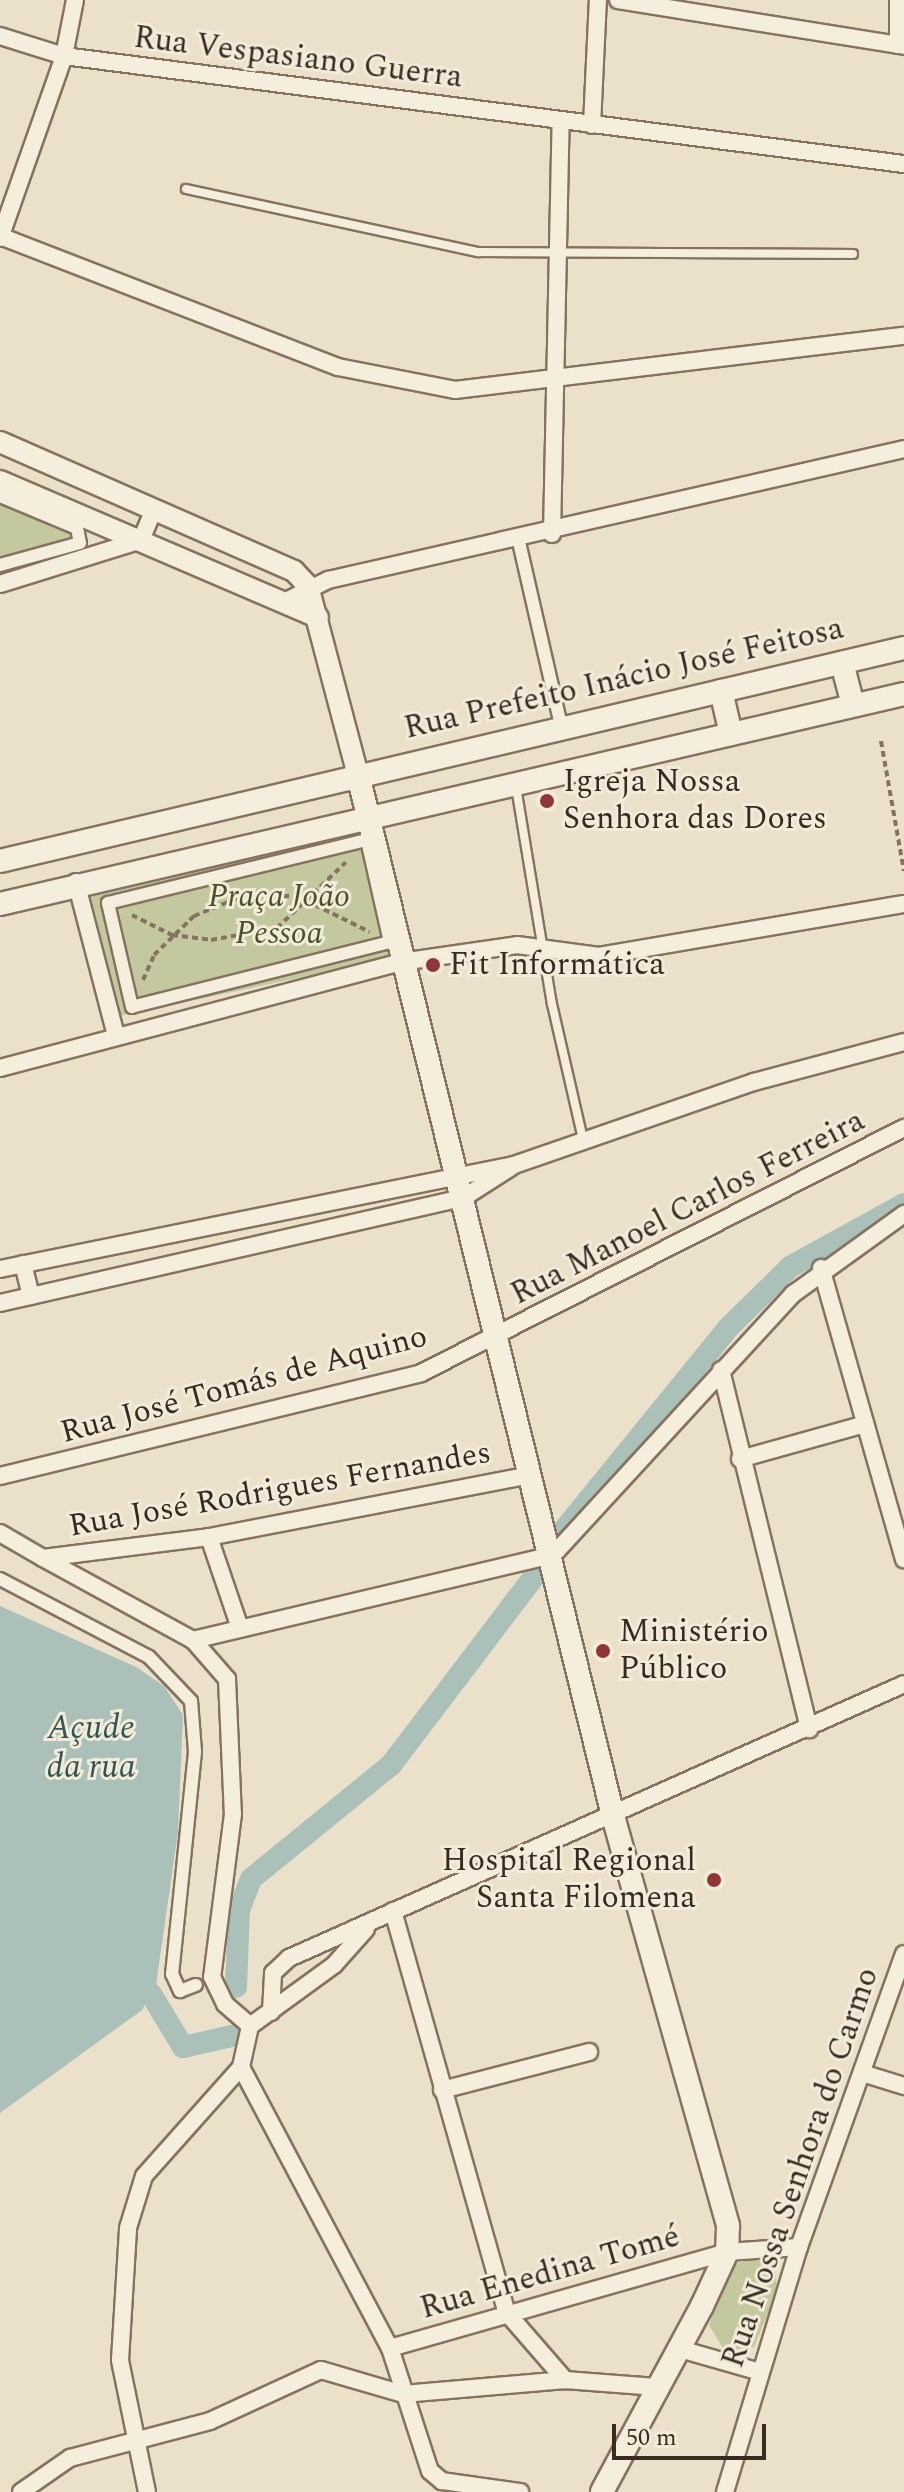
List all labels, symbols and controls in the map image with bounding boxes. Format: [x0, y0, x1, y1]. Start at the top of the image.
street label: Rua Vespasiano Guerra [131, 19, 465, 97]
street label: Rua Prefeito Inácio José Feitosa [400, 610, 848, 748]
place label: Igreja Nossa Senhora das Dores [563, 764, 827, 839]
marker: Igreja Nossa Senhora das Dores [538, 792, 556, 810]
park label: Praça João Pessoa [208, 879, 350, 954]
place label: Fit Informática [449, 946, 665, 984]
marker: Fit Informática [424, 956, 442, 974]
street label: Rua Manoel Carlos Ferreira [505, 1102, 871, 1314]
street label: Rua José Tomás de Aquino [57, 1318, 431, 1452]
street label: Rua José Rodrigues Fernandes [66, 1434, 494, 1546]
place label: Ministério Público [619, 1614, 769, 1689]
marker: Ministério Público [594, 1642, 612, 1660]
water label: Açude da rua [46, 1708, 136, 1788]
place label: Hospital Regional Santa Filomena [442, 1843, 696, 1918]
marker: Hospital Regional Santa Filomena [703, 1869, 725, 1891]
street label: Rua Nossa Senhora do Carmo [714, 1963, 888, 2373]
street label: Rua Enedina Tomé [416, 2218, 684, 2328]
scale bar [616, 2408, 770, 2458]
text: 50 m [626, 2420, 677, 2456]

